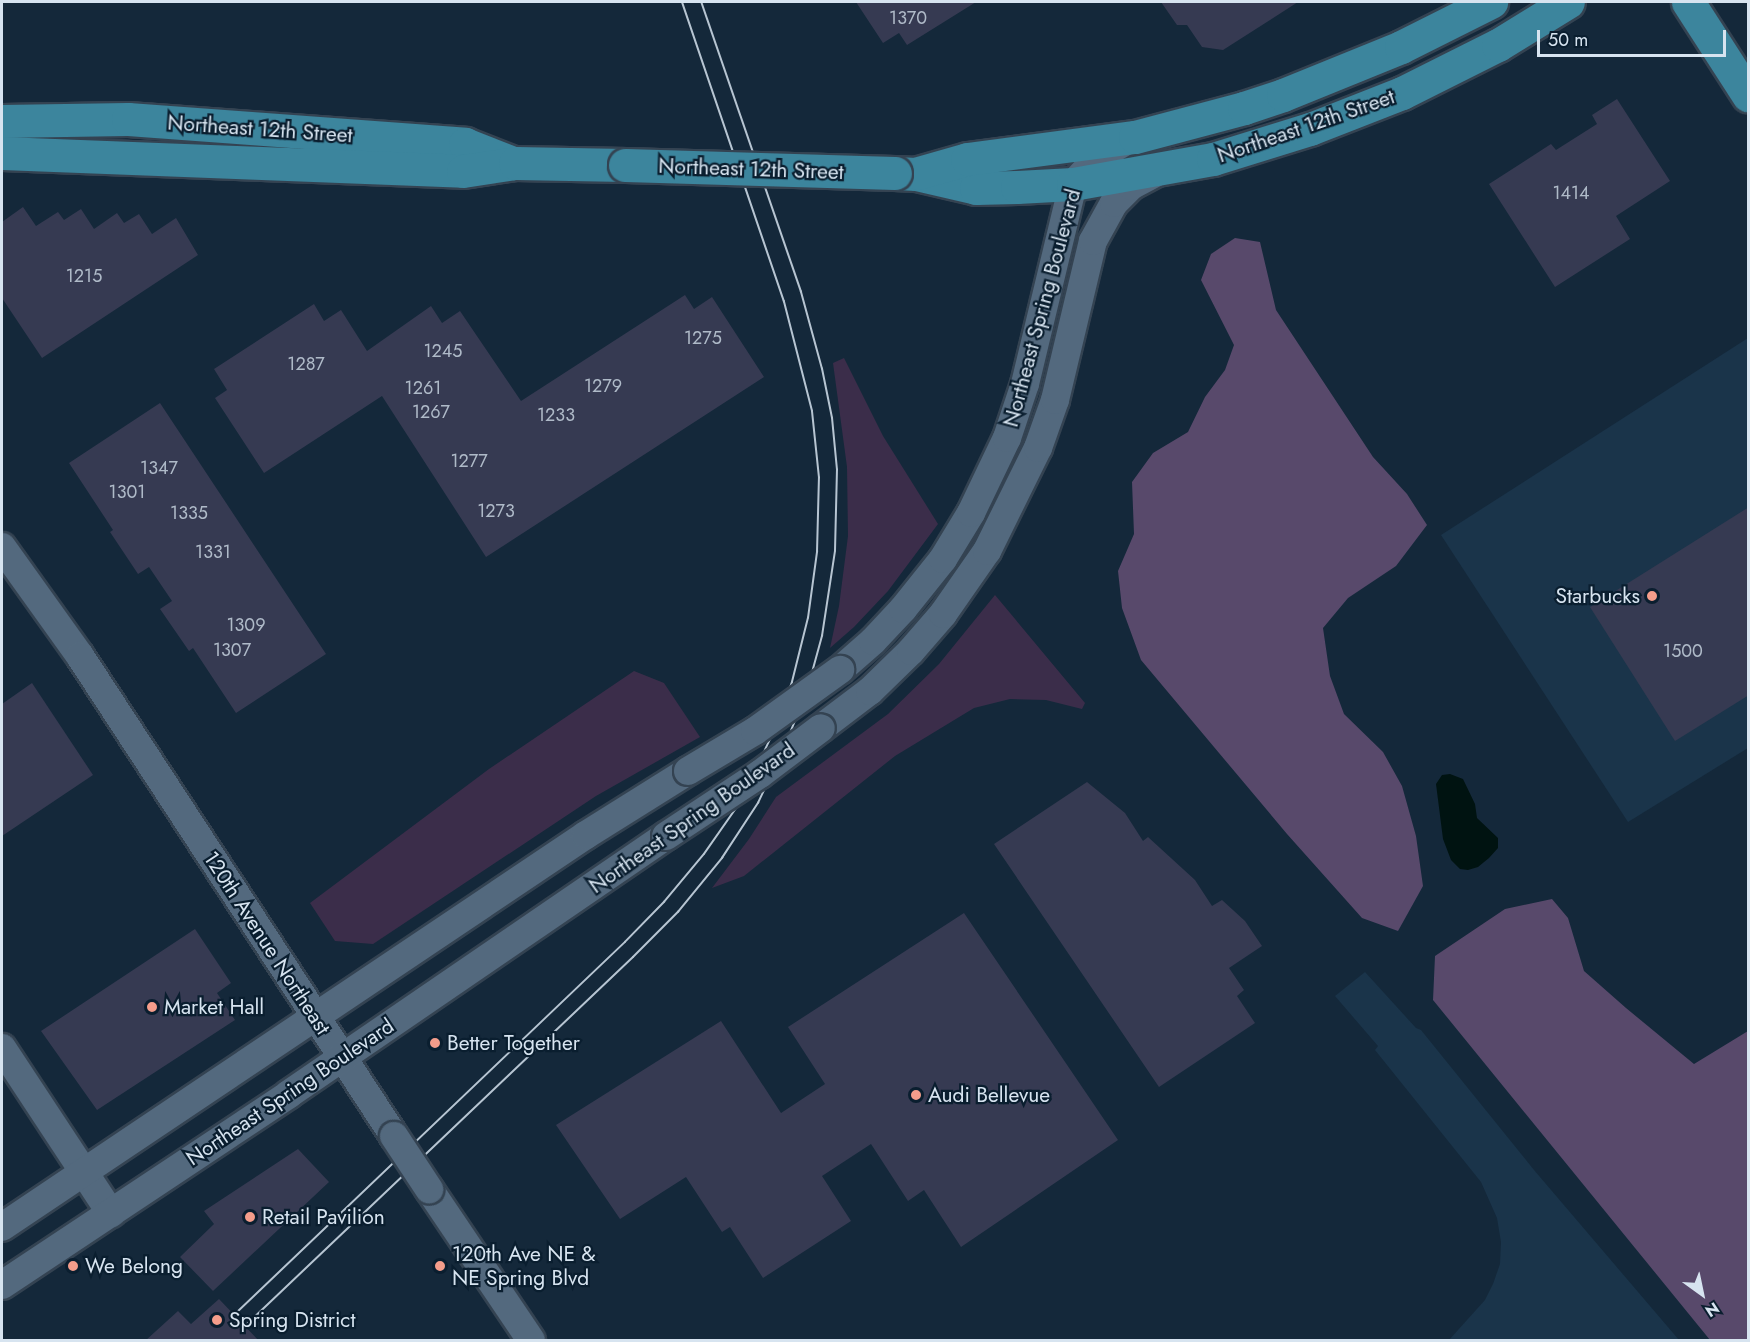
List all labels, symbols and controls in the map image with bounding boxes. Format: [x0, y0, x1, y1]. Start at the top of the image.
house number: 1370 [889, 7, 927, 29]
scale bar [1540, 18, 1729, 56]
text: 50 m [1548, 27, 1588, 53]
street label: Northeast 12th Street [1214, 84, 1398, 168]
street label: Northeast 12th Street [167, 110, 353, 148]
street label: Northeast 12th Street [658, 153, 844, 185]
house number: 1414 [1552, 182, 1590, 204]
street label: Northeast Spring Boulevard [998, 186, 1086, 430]
house number: 1215 [66, 265, 102, 287]
house number: 1275 [684, 327, 722, 349]
house number: 1245 [424, 340, 462, 362]
house number: 1287 [287, 353, 325, 375]
house number: 1279 [584, 375, 622, 397]
house number: 1261 [405, 377, 441, 399]
house number: 1267 [412, 401, 450, 423]
house number: 1233 [537, 404, 575, 426]
house number: 1277 [450, 450, 488, 472]
house number: 1347 [140, 457, 178, 479]
house number: 1301 [109, 481, 145, 503]
house number: 1273 [477, 500, 515, 522]
house number: 1335 [170, 502, 208, 524]
house number: 1331 [195, 541, 231, 563]
place label: Starbucks [1555, 583, 1640, 609]
marker: Starbucks [1645, 589, 1659, 603]
house number: 1309 [226, 614, 266, 636]
house number: 1307 [213, 639, 251, 661]
house number: 1500 [1663, 640, 1703, 662]
street label: Northeast Spring Boulevard [584, 737, 800, 899]
street label: 120th Avenue Northeast [198, 847, 336, 1039]
place label: Market Hall [164, 994, 264, 1020]
marker: Market Hall [145, 1000, 159, 1014]
street label: Northeast Spring Boulevard [181, 1013, 399, 1171]
place label: Better Together [447, 1030, 580, 1056]
marker: Better Together [428, 1036, 442, 1050]
place label: Audi Bellevue [928, 1082, 1050, 1108]
marker: Audi Bellevue [909, 1088, 923, 1102]
place label: Retail Pavilion [262, 1204, 385, 1230]
marker: Retail Pavilion [243, 1210, 257, 1224]
place label: 120th Ave NE & NE Spring Blvd [452, 1241, 596, 1291]
place label: We Belong [85, 1253, 183, 1279]
marker: We Belong [66, 1259, 80, 1273]
marker: 120th Ave NE & NE Spring Blvd [433, 1259, 447, 1273]
north arrow [1672, 1264, 1732, 1324]
text: N [1700, 1296, 1724, 1323]
place label: Spring District [229, 1307, 355, 1333]
marker: Spring District [210, 1313, 224, 1327]

